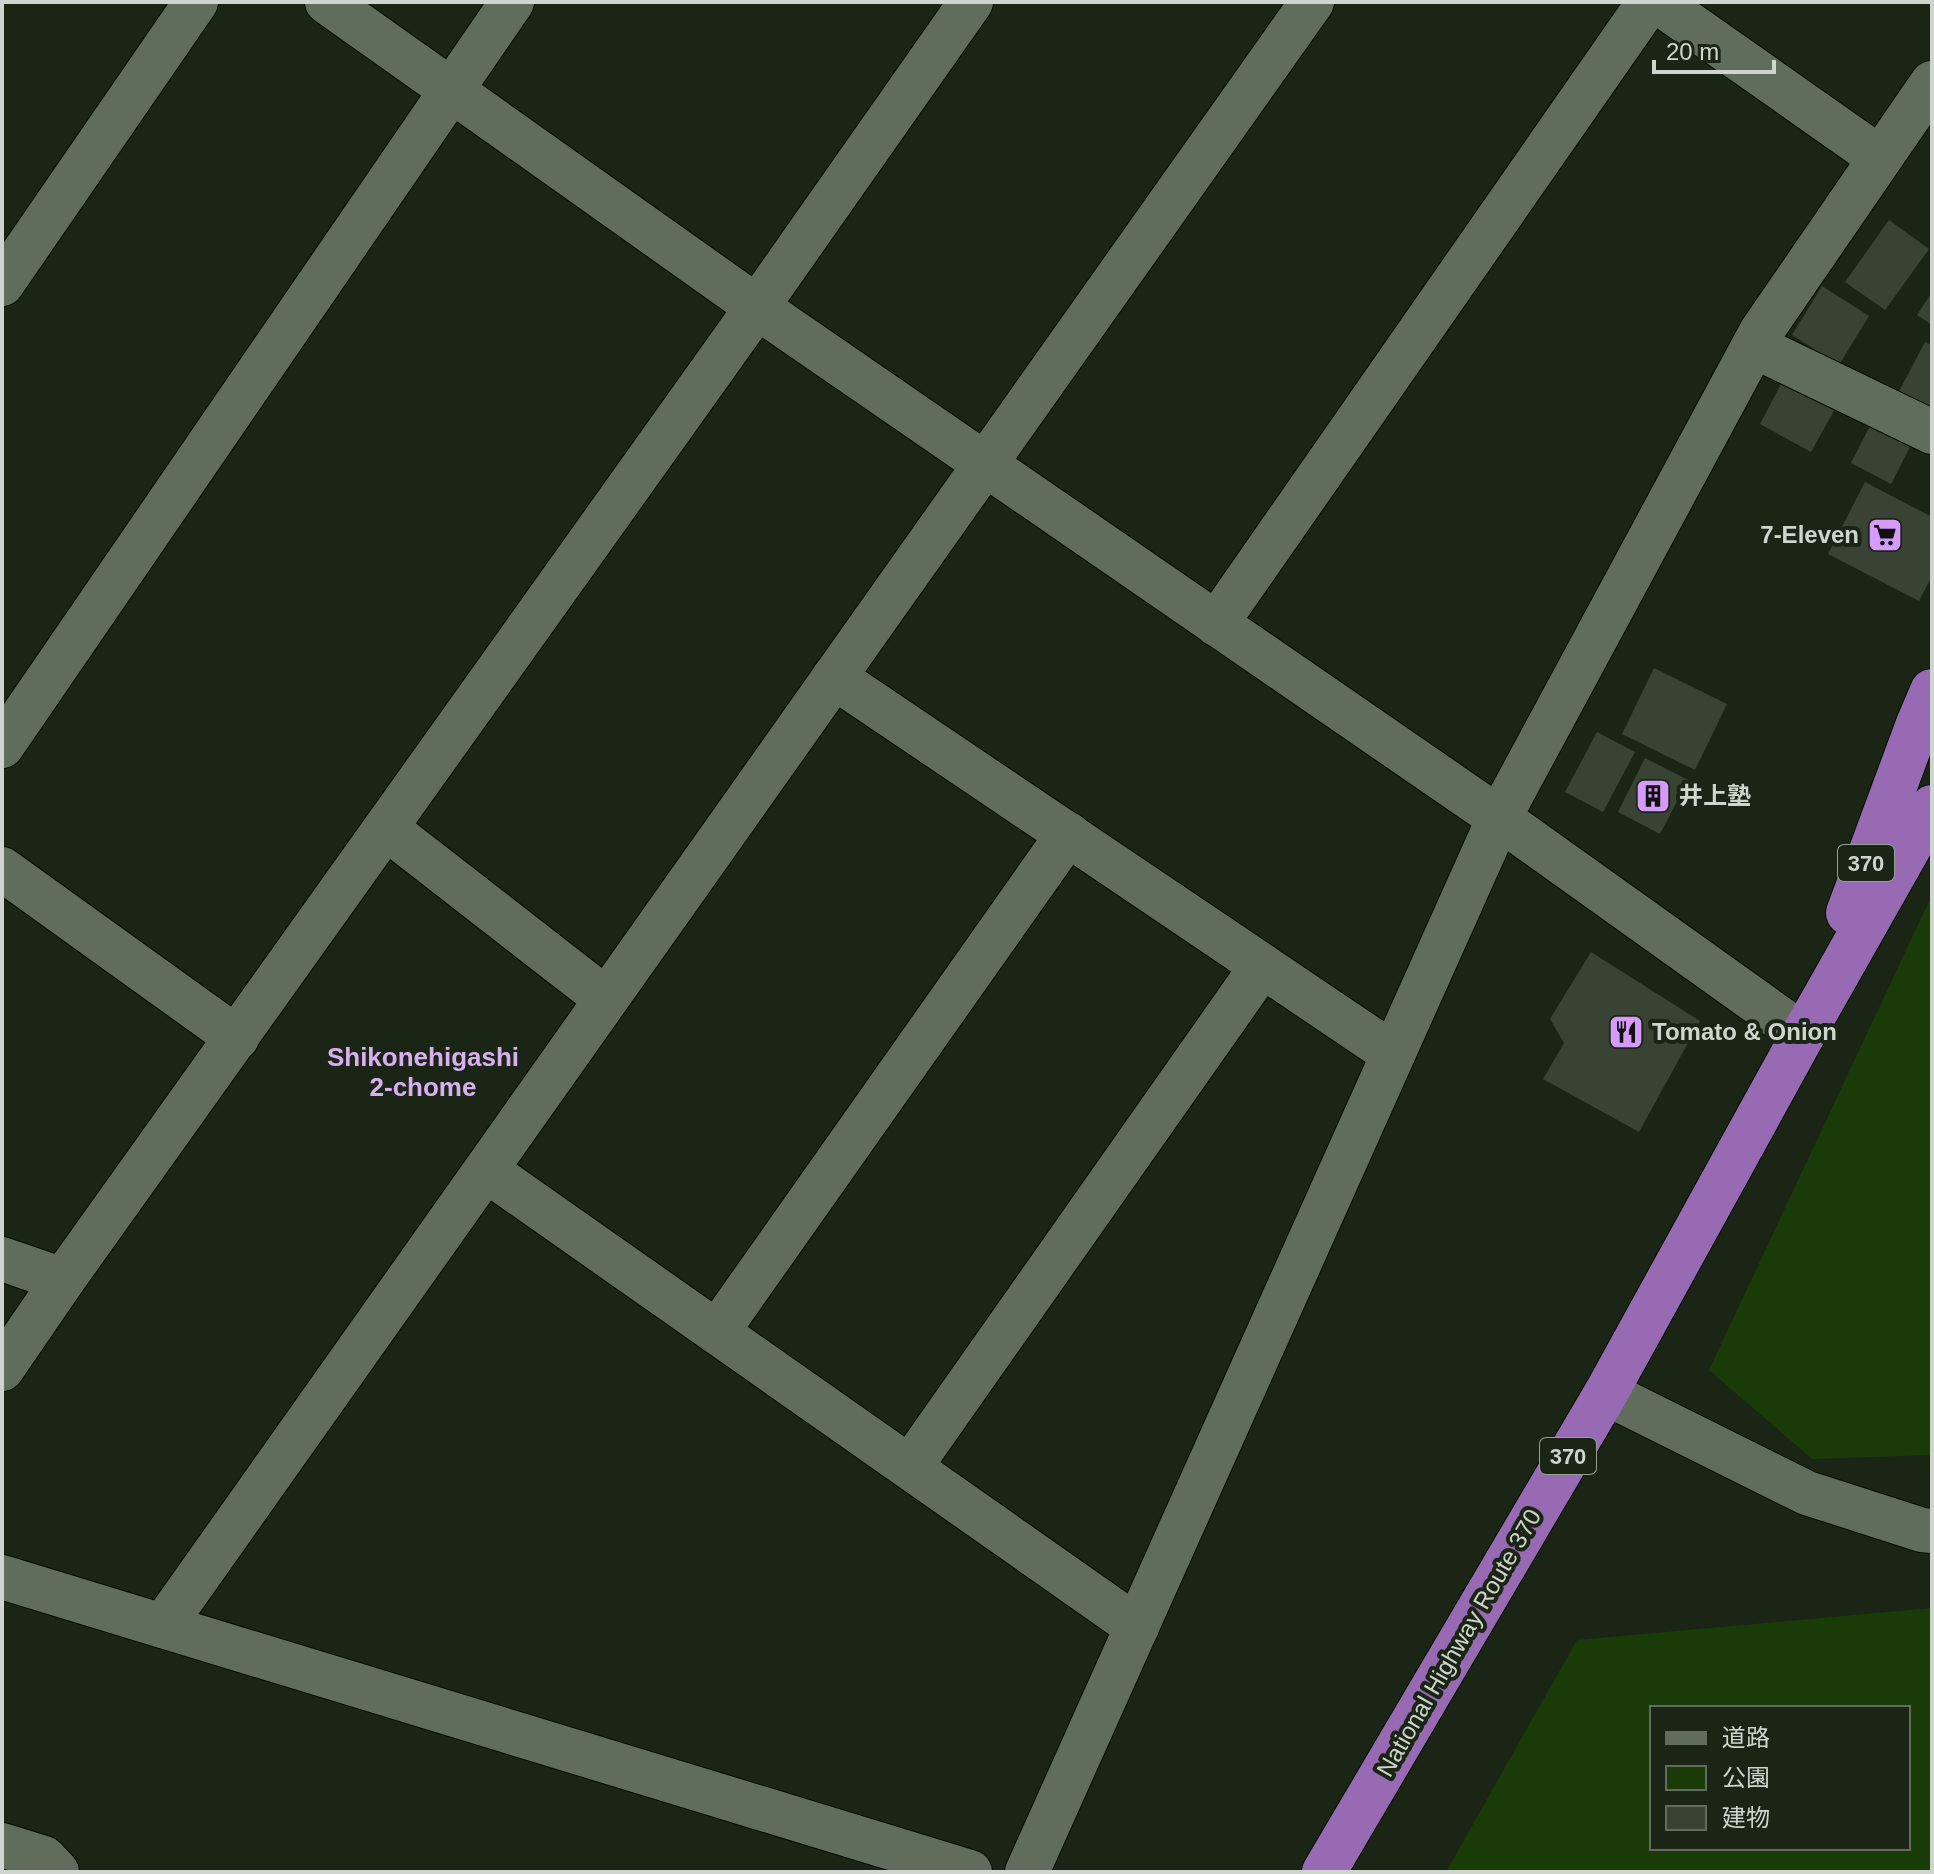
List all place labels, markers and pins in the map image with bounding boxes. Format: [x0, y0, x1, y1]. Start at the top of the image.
supermarket icon: 7-Eleven [1866, 516, 1904, 554]
place label: 7-Eleven [1760, 521, 1859, 548]
building icon: 井上塾 [1634, 777, 1672, 815]
place label: 井上塾 [1679, 782, 1751, 809]
restaurant icon: Tomato & Onion [1607, 1013, 1645, 1051]
place label: Tomato & Onion [1652, 1018, 1837, 1045]

